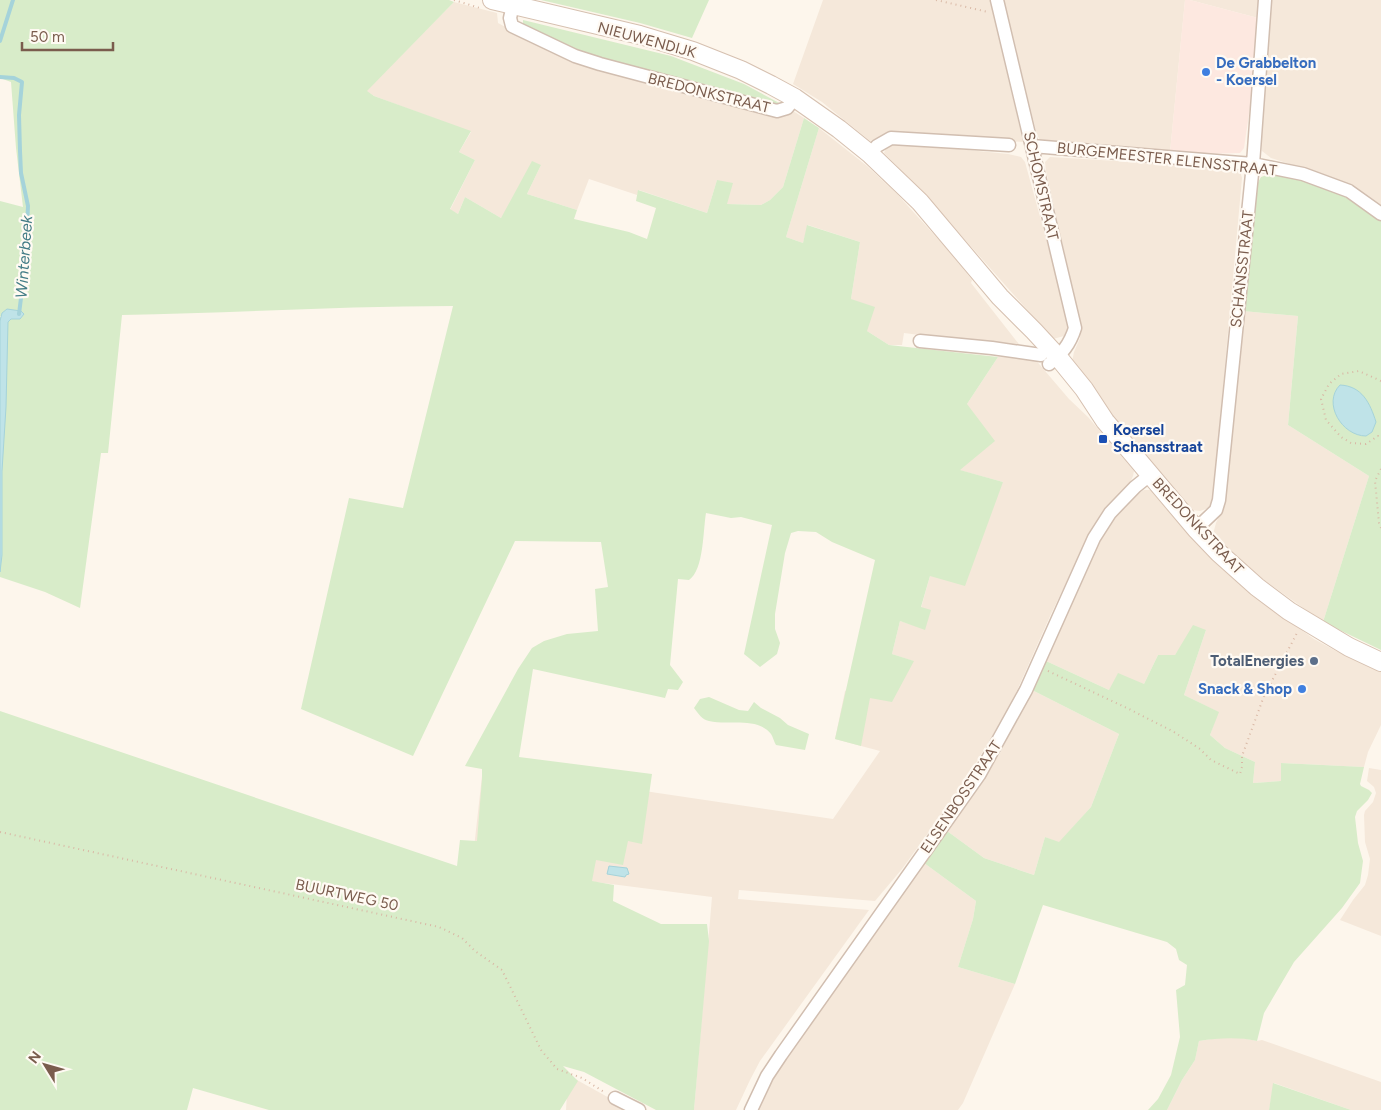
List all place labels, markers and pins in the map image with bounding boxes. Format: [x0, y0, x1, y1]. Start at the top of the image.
place label: De Grabbelton - Koersel [1216, 54, 1316, 89]
marker: De Grabbelton - Koersel [1200, 66, 1212, 78]
place label: Koersel Schansstraat [1113, 421, 1203, 456]
marker: Koersel Schansstraat [1097, 433, 1109, 445]
place label: TotalEnergies [1210, 652, 1304, 670]
marker: TotalEnergies [1308, 655, 1320, 667]
place label: Snack & Shop [1198, 680, 1292, 698]
marker: Snack & Shop [1296, 683, 1308, 695]

